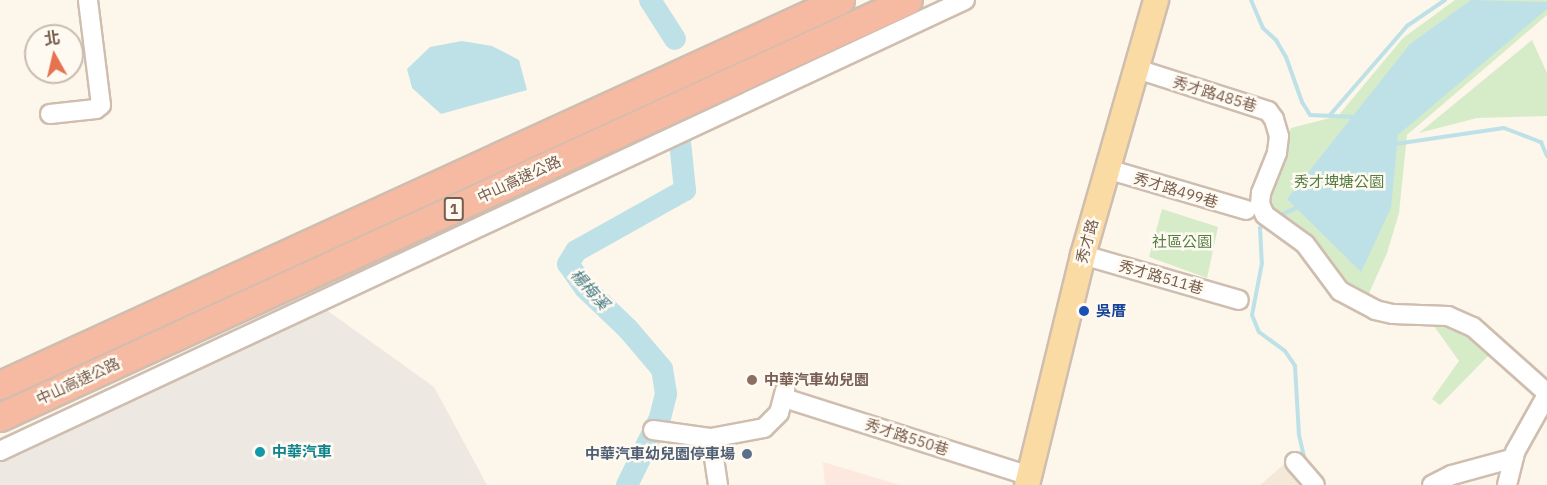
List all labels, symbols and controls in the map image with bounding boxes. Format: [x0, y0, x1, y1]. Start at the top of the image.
north arrow [24, 24, 84, 84]
text: 北 [42, 27, 61, 49]
street label: 秀才路485巷 [1171, 73, 1259, 115]
street label: 中山高速公路 [474, 152, 564, 206]
street label: 秀才路499巷 [1132, 169, 1220, 211]
park label: 秀才埤塘公園 [1294, 173, 1384, 191]
road number: 1 [444, 198, 464, 220]
street label: 秀才路 [1072, 217, 1102, 265]
park label: 社區公園 [1152, 233, 1212, 251]
street label: 秀才路511巷 [1117, 256, 1205, 298]
water label: 楊梅溪 [567, 265, 613, 313]
place label: 吳厝 [1096, 302, 1126, 320]
marker: 吳厝 [1077, 304, 1091, 318]
street label: 中山高速公路 [33, 354, 123, 408]
place label: 中華汽車幼兒園 [764, 371, 869, 389]
marker: 中華汽車幼兒園 [745, 373, 759, 387]
street label: 秀才路550巷 [863, 415, 951, 459]
place label: 中華汽車 [272, 443, 332, 461]
marker: 中華汽車 [253, 445, 267, 459]
place label: 中華汽車幼兒園停車場 [585, 445, 735, 463]
marker: 中華汽車幼兒園停車場 [740, 447, 754, 461]

